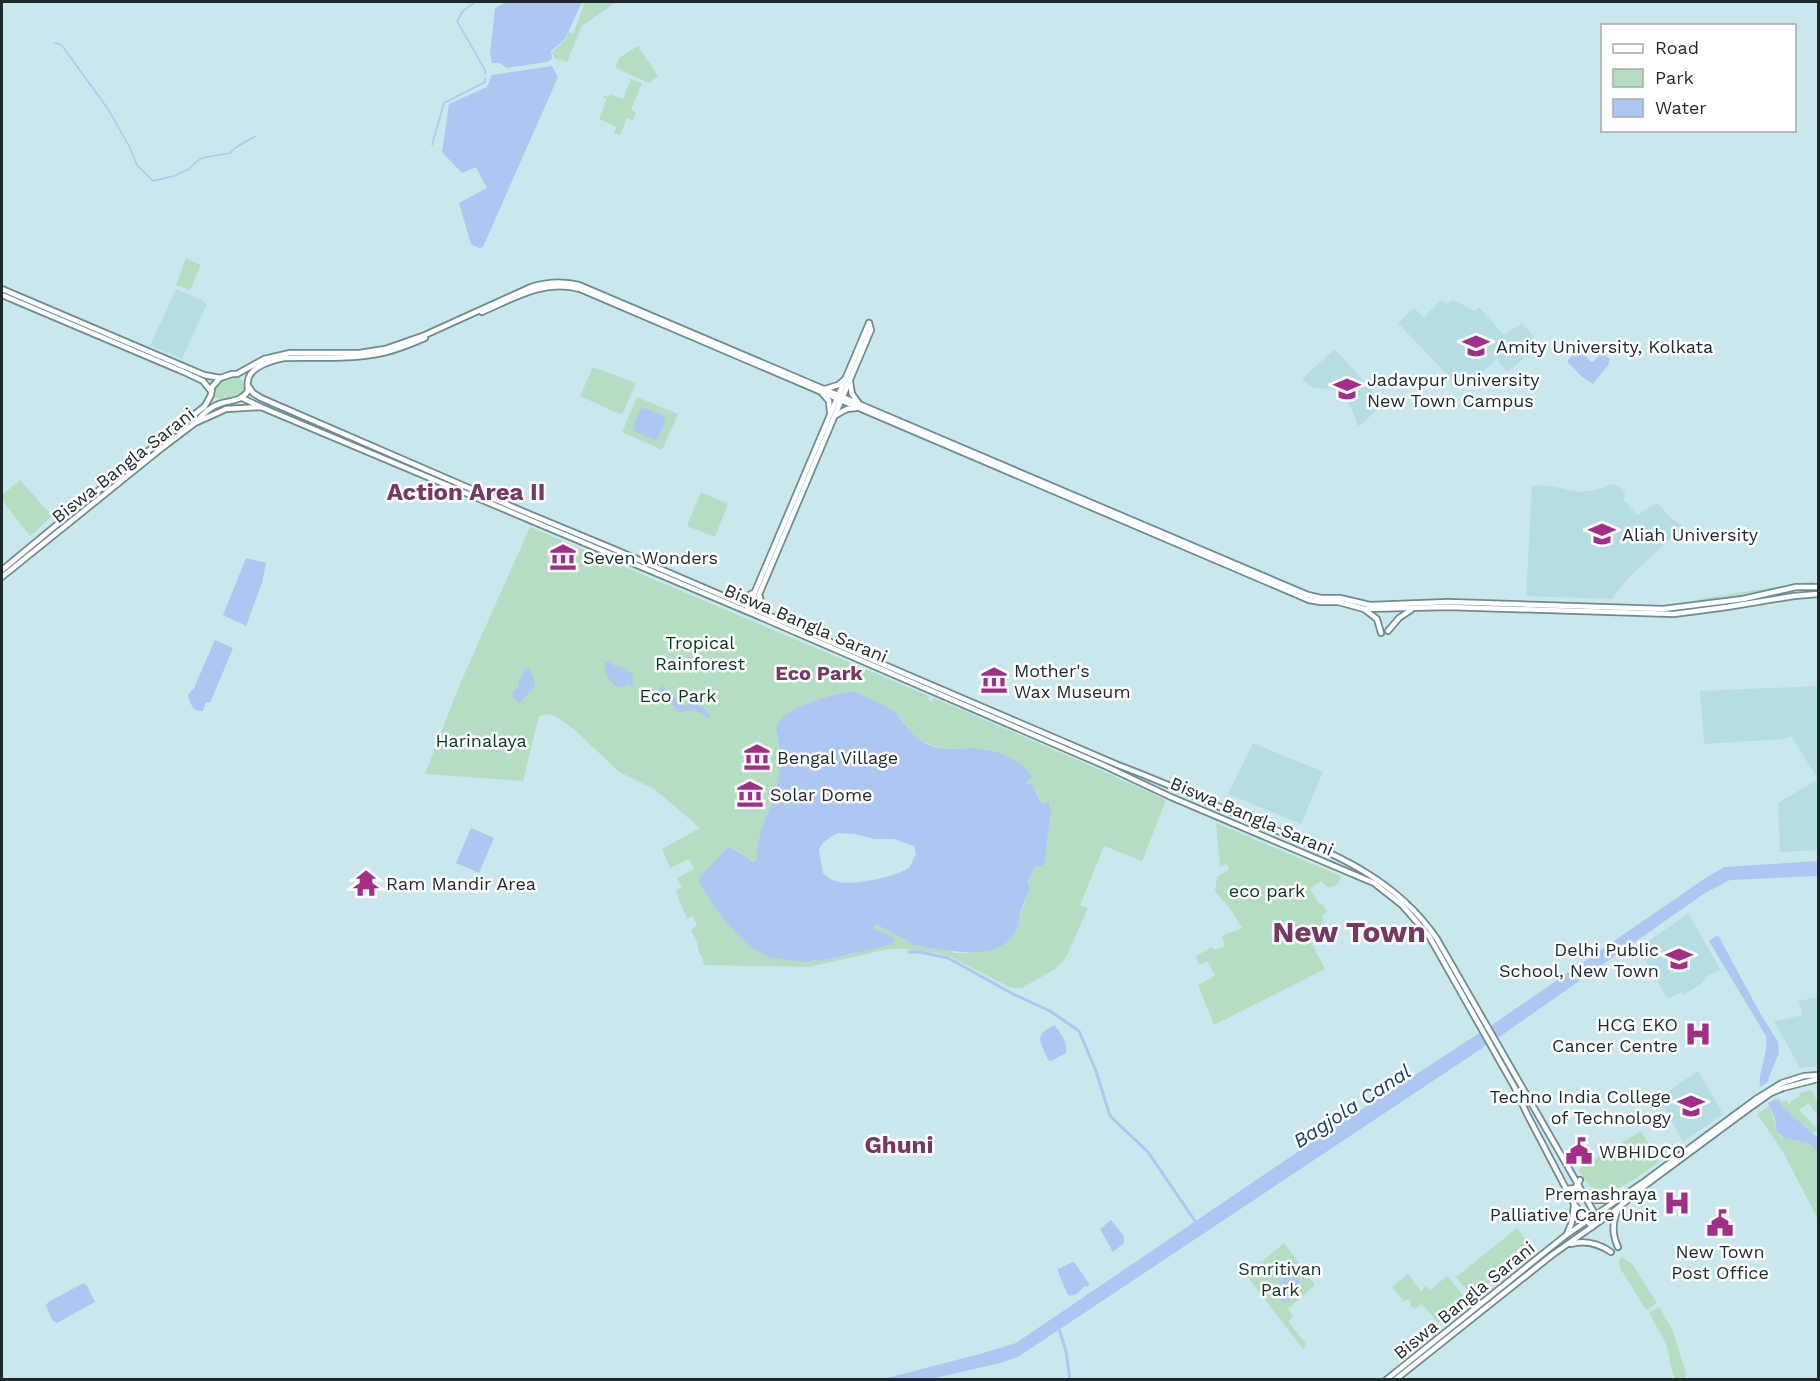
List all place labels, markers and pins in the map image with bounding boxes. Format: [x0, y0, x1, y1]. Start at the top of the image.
school or university icon: Amity University, Kolkata [1461, 331, 1491, 361]
place label: Amity University, Kolkata [1496, 336, 1713, 357]
place label: Jadavpur University New Town Campus [1367, 369, 1540, 411]
school or university icon: Jadavpur University New Town Campus [1332, 374, 1362, 404]
school or university icon: Aliah University [1587, 519, 1617, 549]
place label: Aliah University [1622, 524, 1759, 545]
museum icon: Seven Wonders [548, 542, 578, 572]
place label: Seven Wonders [583, 547, 718, 568]
place label: Mother's Wax Museum [1014, 660, 1131, 702]
museum icon: Mother's Wax Museum [979, 665, 1009, 695]
museum icon: Bengal Village [742, 742, 772, 772]
place label: Bengal Village [777, 747, 898, 768]
museum icon: Solar Dome [735, 779, 765, 809]
place label: Solar Dome [770, 784, 872, 805]
temple icon: Ram Mandir Area [351, 868, 381, 898]
place label: Ram Mandir Area [386, 873, 536, 894]
place label: Delhi Public School, New Town [1499, 939, 1659, 981]
school or university icon: Delhi Public School, New Town [1664, 944, 1694, 974]
place label: HCG EKO Cancer Centre [1552, 1014, 1678, 1056]
hospital icon: HCG EKO Cancer Centre [1683, 1019, 1713, 1049]
place label: Techno India College of Technology [1490, 1086, 1672, 1128]
school or university icon: Techno India College of Technology [1676, 1091, 1706, 1121]
public building icon: WBHIDCO [1564, 1136, 1594, 1166]
place label: WBHIDCO [1599, 1141, 1685, 1162]
place label: Premashraya Palliative Care Unit [1490, 1183, 1657, 1225]
hospital icon: Premashraya Palliative Care Unit [1662, 1188, 1692, 1218]
public building icon: New Town Post Office [1705, 1208, 1735, 1238]
place label: New Town Post Office [1671, 1241, 1769, 1283]

